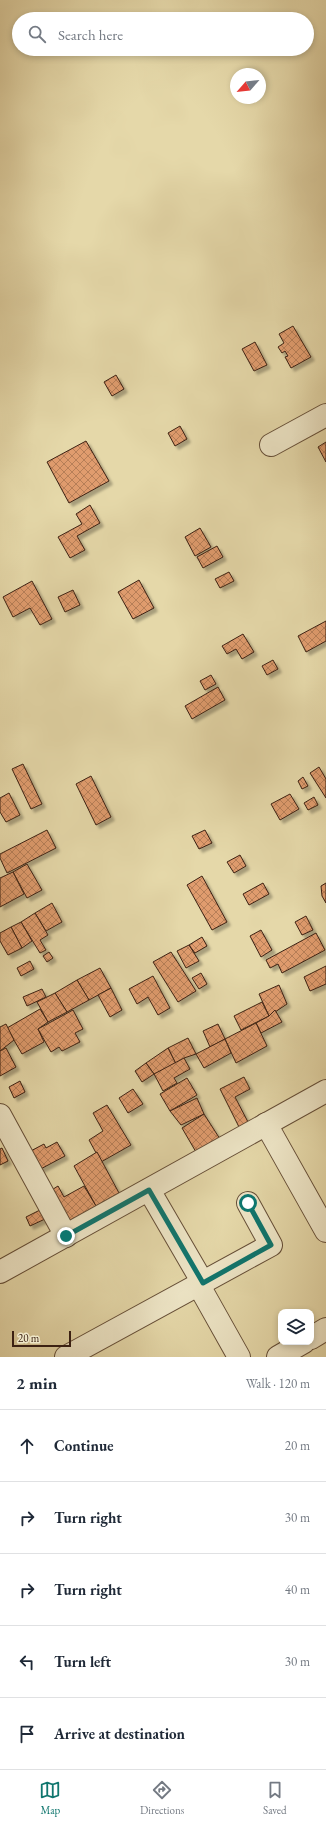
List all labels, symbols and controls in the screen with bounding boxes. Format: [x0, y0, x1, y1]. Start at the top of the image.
search box [12, 12, 314, 56]
icon: search [26, 23, 48, 45]
text: Search here [58, 25, 123, 44]
north arrow [230, 68, 266, 104]
route start [239, 1194, 257, 1212]
route end [57, 1227, 75, 1245]
map controls [278, 1309, 314, 1345]
button: layers [278, 1309, 314, 1345]
scale bar [12, 1329, 71, 1348]
text: 20 m [18, 1331, 39, 1345]
text: 2 min [16, 1372, 57, 1394]
text: Walk · 120 m [246, 1375, 310, 1392]
icon: ahead [16, 1435, 38, 1457]
text: Continue [54, 1436, 114, 1455]
text: 20 m [285, 1437, 310, 1454]
icon: right [16, 1507, 38, 1529]
text: Turn right [54, 1508, 122, 1527]
text: 30 m [285, 1509, 310, 1526]
icon: right [16, 1579, 38, 1601]
text: Turn right [54, 1580, 122, 1599]
text: 40 m [285, 1581, 310, 1598]
icon: left [16, 1651, 38, 1673]
text: Turn left [54, 1652, 111, 1671]
text: 30 m [285, 1653, 310, 1670]
icon: arrive [16, 1723, 38, 1745]
text: Arrive at destination [54, 1724, 185, 1743]
tab: Map [39, 1779, 61, 1817]
tab: Directions [140, 1779, 184, 1817]
tab: Saved [263, 1779, 287, 1817]

